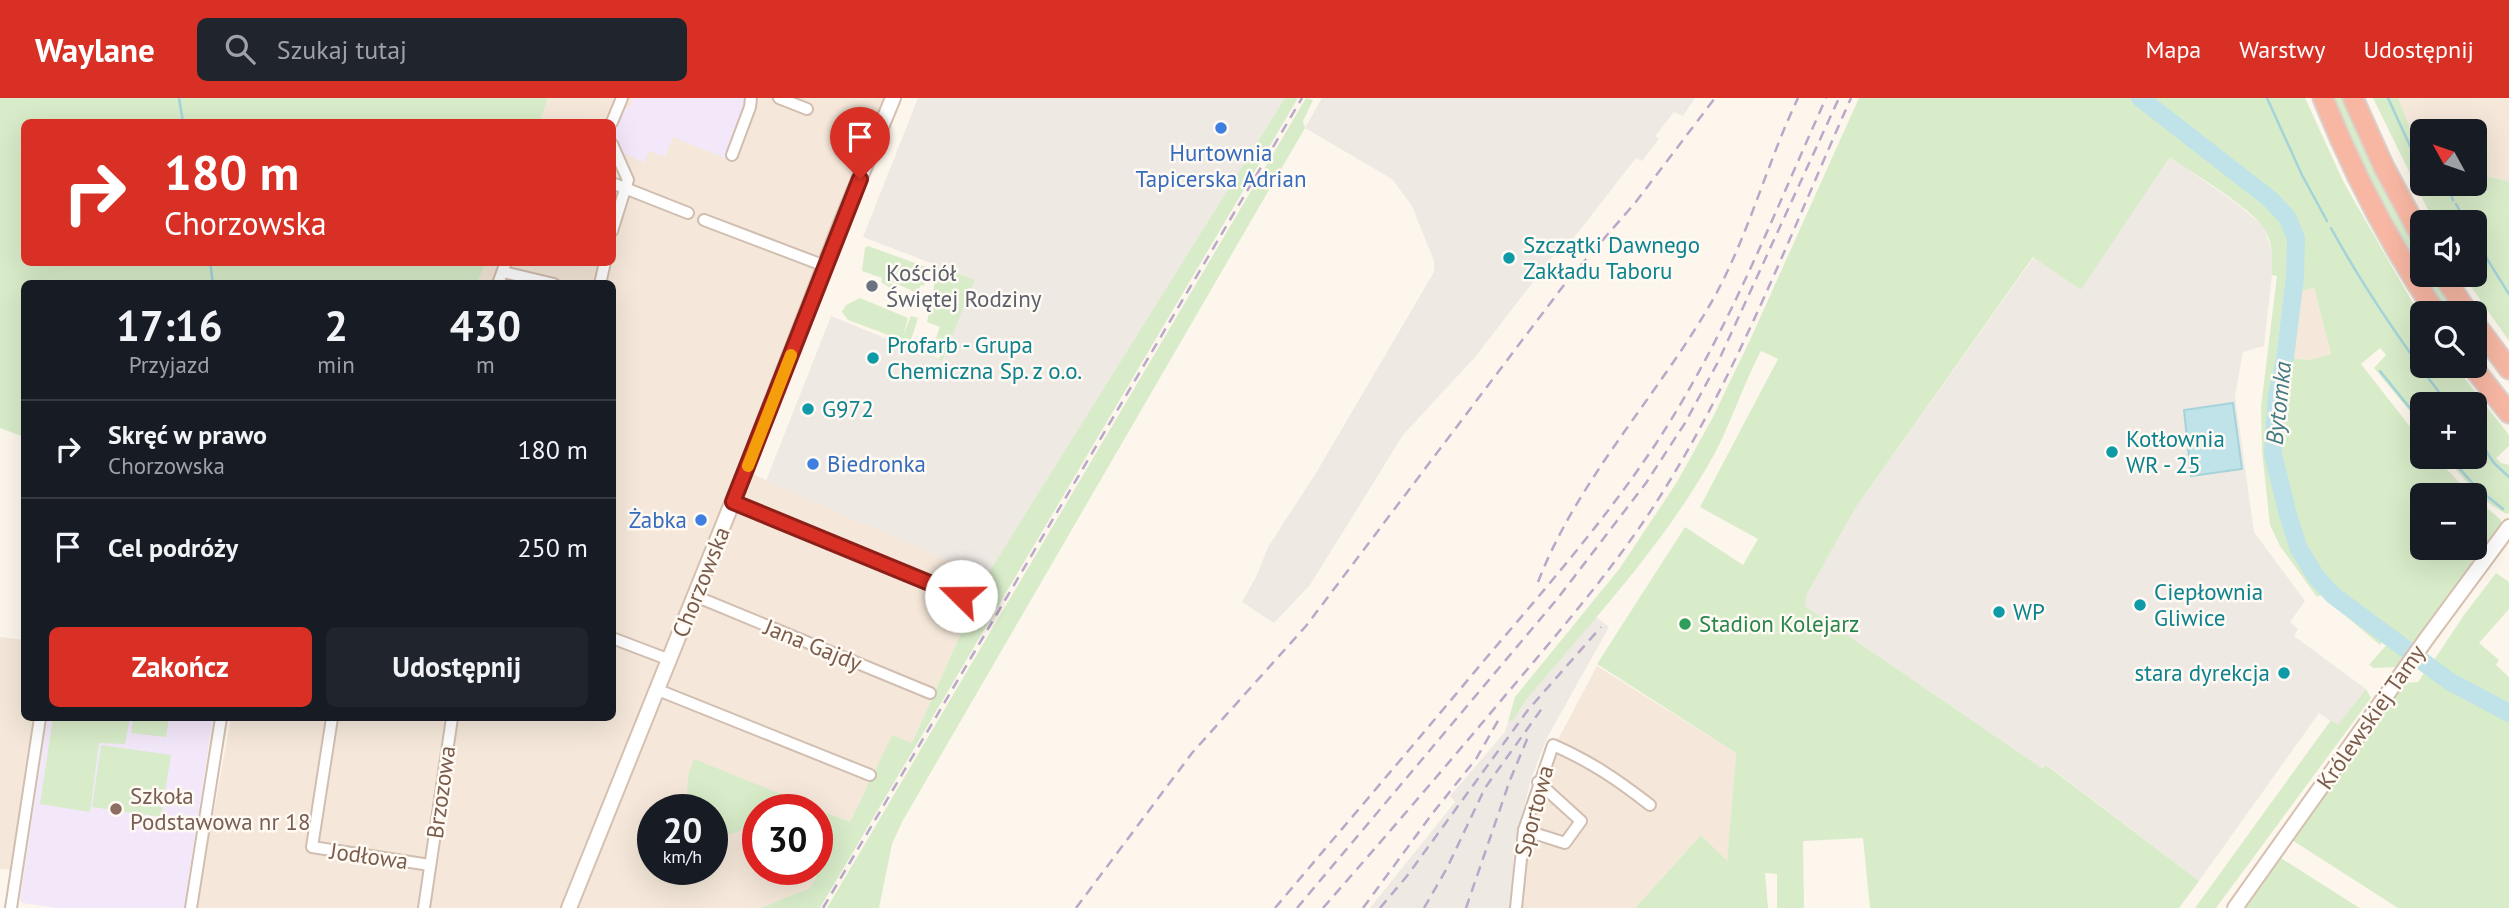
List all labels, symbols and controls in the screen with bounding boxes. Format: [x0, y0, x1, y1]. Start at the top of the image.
search box [197, 18, 687, 81]
text: Waylane [35, 28, 155, 71]
icon: search [221, 30, 259, 68]
text: Szukaj tutaj [277, 33, 407, 66]
text: Mapa [2146, 34, 2201, 65]
text: Warstwy [2239, 34, 2325, 65]
text: Udostępnij [2363, 34, 2474, 65]
pin [830, 107, 890, 179]
icon: arrive [841, 118, 879, 156]
north arrow [2410, 119, 2487, 196]
map controls [2410, 119, 2487, 560]
marker: Hurtownia Tapicerska Adrian [1213, 120, 1229, 136]
place label: Hurtownia Tapicerska Adrian [1135, 138, 1307, 193]
text: 180 m [164, 140, 299, 204]
icon: right [49, 147, 140, 238]
text: Chorzowska [164, 202, 327, 244]
button: sound [2410, 210, 2487, 287]
place label: Szczątki Dawnego Zakładu Taboru [1523, 230, 1700, 285]
marker: Szczątki Dawnego Zakładu Taboru [1501, 250, 1517, 266]
place label: Kościół Świętej Rodziny [886, 258, 1042, 313]
marker: Kościół Świętej Rodziny [864, 278, 880, 294]
text: 17:16 [116, 298, 222, 353]
text: 2 [324, 298, 348, 353]
text: 430 [450, 298, 521, 353]
button: search [2410, 301, 2487, 378]
place label: Profarb - Grupa Chemiczna Sp. z o.o. [887, 330, 1082, 385]
text: Przyjazd [129, 350, 210, 379]
text: min [317, 350, 355, 379]
text: m [476, 350, 495, 379]
marker: Profarb - Grupa Chemiczna Sp. z o.o. [865, 350, 881, 366]
water label: Bytomka [2259, 359, 2298, 446]
button: + [2410, 392, 2487, 469]
place label: G972 [822, 394, 874, 423]
marker: G972 [800, 401, 816, 417]
text: Skręć w prawo [108, 418, 267, 451]
place label: Kotłownia WR - 25 [2126, 424, 2225, 479]
icon: right [49, 430, 87, 468]
text: 180 m [517, 433, 588, 466]
marker: Kotłownia WR - 25 [2104, 444, 2120, 460]
place label: Biedronka [827, 449, 926, 478]
text: Chorzowska [108, 451, 225, 480]
marker: Biedronka [805, 456, 821, 472]
button: − [2410, 483, 2487, 560]
place label: Żabka [629, 505, 687, 534]
marker: Żabka [693, 512, 709, 528]
street label: Chorzowska [665, 522, 736, 641]
icon: arrive [49, 528, 87, 566]
text: Cel podróży [108, 531, 238, 564]
text: 250 m [517, 531, 588, 564]
position arrow [924, 559, 998, 633]
place label: Ciepłownia Gliwice [2154, 577, 2263, 632]
place label: WP [2013, 597, 2045, 626]
marker: Ciepłownia Gliwice [2132, 597, 2148, 613]
marker: WP [1991, 604, 2007, 620]
place label: Stadion Kolejarz [1699, 609, 1859, 638]
street label: Jana Gajdy [759, 611, 867, 677]
marker: Stadion Kolejarz [1677, 616, 1693, 632]
button: Zakończ [49, 627, 312, 707]
button: Udostępnij [326, 627, 588, 707]
street label: Królewskiej Tamy [2310, 639, 2431, 795]
place label: stara dyrekcja [2134, 658, 2270, 687]
marker: stara dyrekcja [2276, 665, 2292, 681]
street label: Brzozowa [420, 744, 461, 840]
street label: Sportowa [1507, 762, 1560, 860]
place label: Szkoła Podstawowa nr 18 [130, 781, 310, 836]
speed limit sign: 30 [742, 794, 833, 885]
marker: Szkoła Podstawowa nr 18 [108, 801, 124, 817]
text: 20 [663, 807, 702, 853]
street label: Jodłowa [327, 836, 410, 875]
text: km/h [663, 845, 702, 868]

